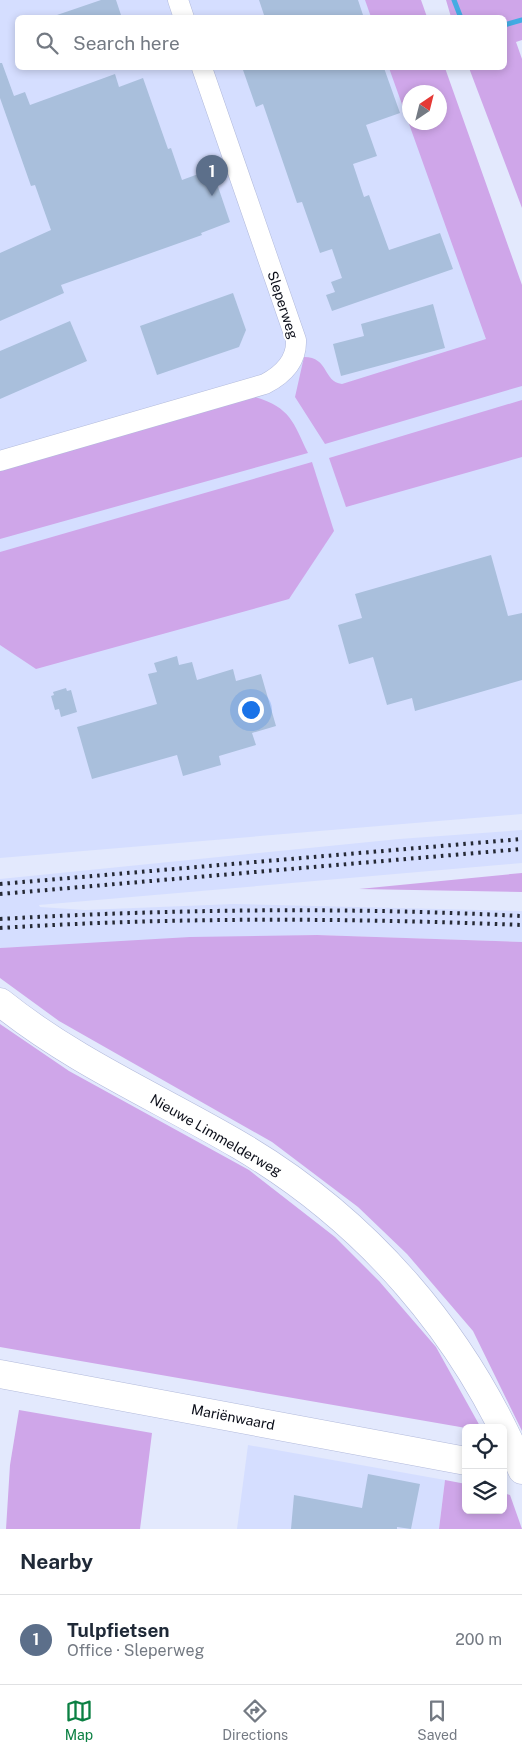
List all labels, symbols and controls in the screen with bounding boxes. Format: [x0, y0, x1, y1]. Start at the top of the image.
search box [15, 15, 507, 70]
icon: search [33, 29, 61, 57]
text: Search here [73, 32, 180, 54]
north arrow [402, 85, 447, 130]
pin: 1 [196, 155, 228, 196]
street label: Sleperweg [264, 269, 302, 341]
your location [238, 697, 264, 723]
street label: Nieuwe Limmelderweg [147, 1091, 285, 1179]
street label: Mariënwaard [190, 1401, 276, 1433]
map controls [462, 1424, 507, 1514]
button: locate [462, 1424, 507, 1469]
button: layers [462, 1469, 507, 1514]
text: Nearby [20, 1549, 93, 1574]
text: Tulpfietsen [67, 1619, 170, 1641]
text: 1 [33, 1630, 39, 1649]
text: 200 m [455, 1630, 502, 1649]
text: Office · Sleperweg [67, 1641, 204, 1660]
tab: Map [65, 1697, 93, 1743]
tab: Directions [222, 1697, 288, 1743]
tab: Saved [417, 1697, 457, 1743]

